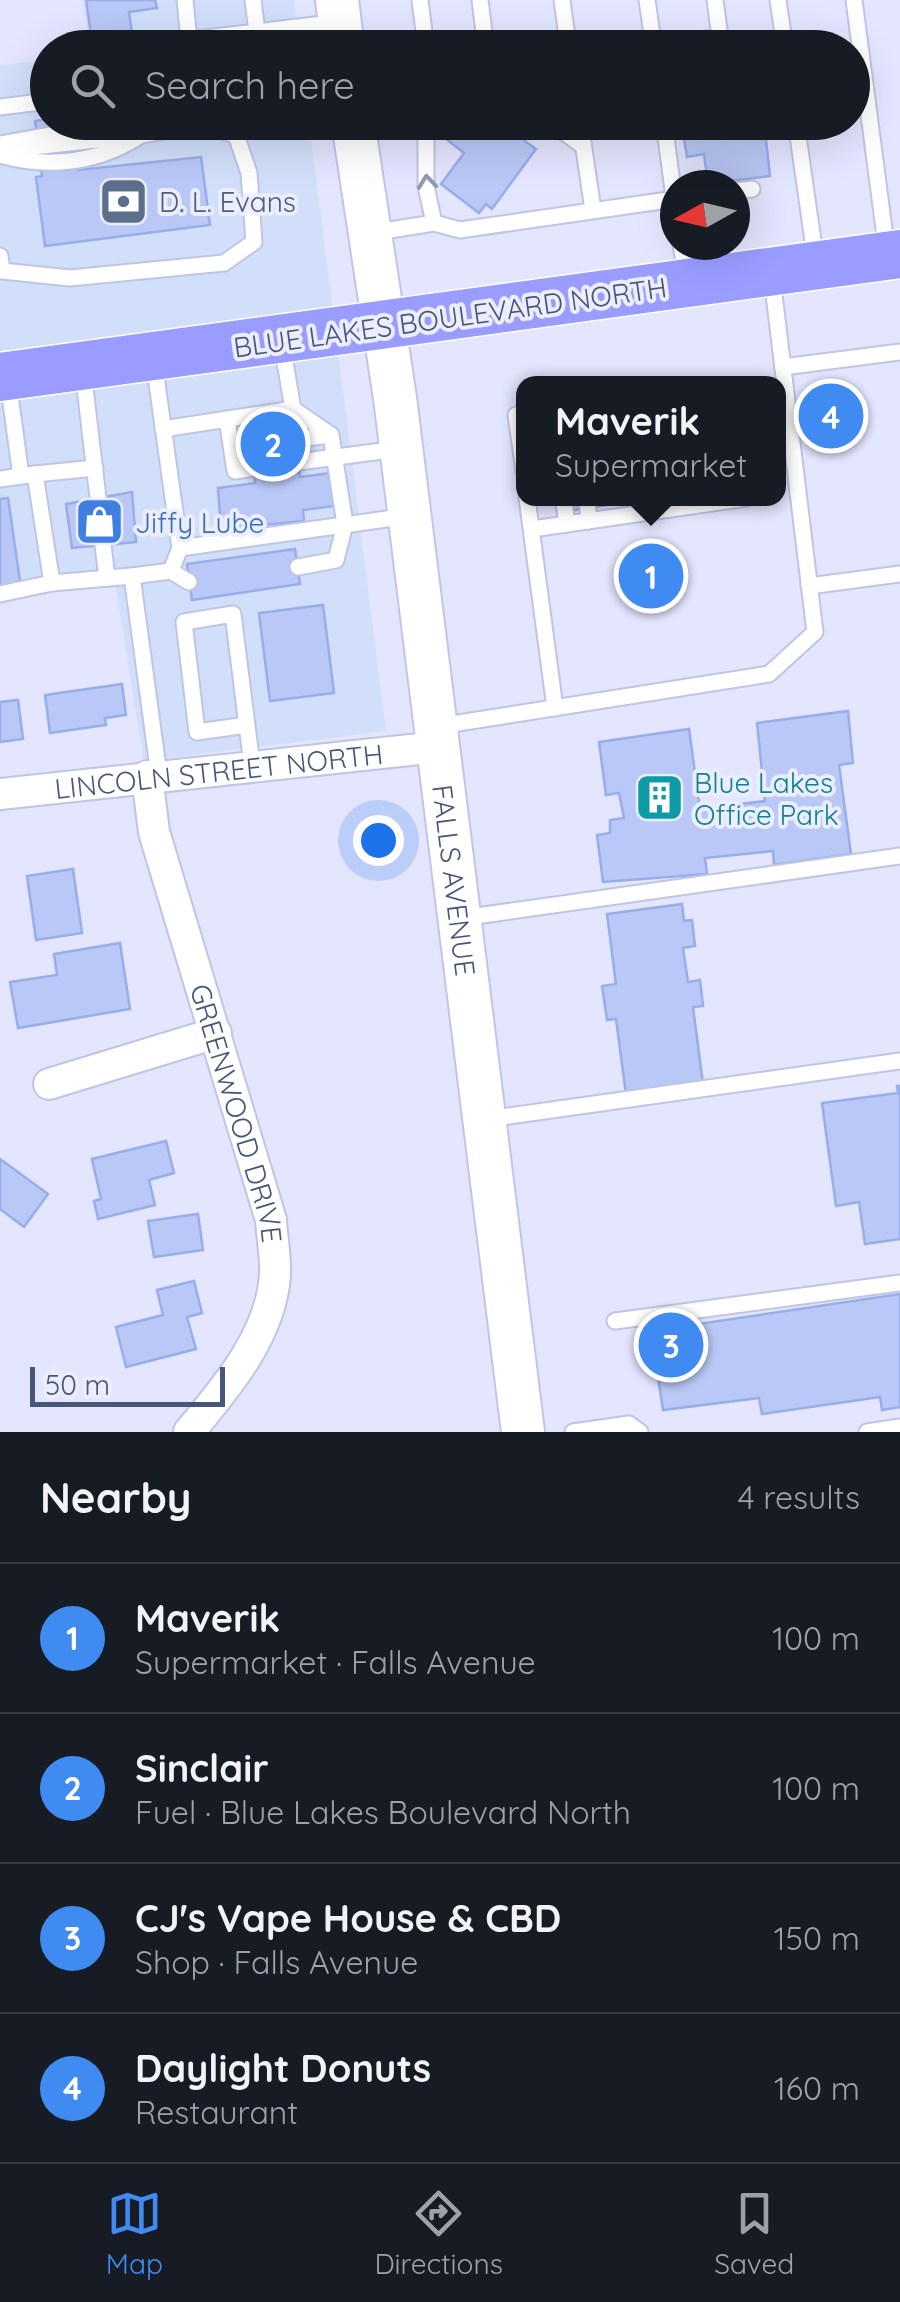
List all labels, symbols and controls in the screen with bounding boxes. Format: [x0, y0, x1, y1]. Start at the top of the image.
search box [30, 30, 870, 140]
icon: search [65, 58, 120, 113]
text: Search here [145, 61, 355, 109]
north arrow [660, 170, 750, 260]
one-way arrow [417, 174, 439, 190]
bank icon: D. L. Evans [98, 175, 150, 227]
place label: D. L. Evans [159, 184, 296, 219]
street label: BLUE LAKES BOULEVARD NORTH [231, 269, 669, 365]
popup [516, 376, 786, 506]
pin: 4 [798, 378, 864, 454]
text: Maverik [555, 397, 700, 445]
pin: 2 [240, 406, 306, 482]
text: Supermarket [555, 445, 747, 485]
shop icon: Jiffy Lube [74, 496, 126, 548]
place label: Jiffy Lube [135, 505, 264, 540]
pin: 1 [618, 538, 684, 614]
street label: LINCOLN STREET NORTH [53, 736, 385, 806]
place label: Blue Lakes Office Park [694, 765, 839, 832]
building icon: Blue Lakes Office Park [633, 772, 685, 824]
street label: FALLS AVENUE [425, 782, 484, 978]
your location [353, 815, 404, 866]
street label: GREENWOOD DRIVE [183, 979, 291, 1244]
pin: 3 [638, 1308, 704, 1382]
scale bar [30, 1362, 225, 1406]
text: 50 m [45, 1367, 110, 1402]
text: Nearby [40, 1471, 191, 1524]
text: 4 results [738, 1477, 860, 1517]
text: Maverik [135, 1594, 280, 1642]
text: 1 [66, 1618, 79, 1658]
text: 100 m [772, 1618, 860, 1658]
text: Supermarket · Falls Avenue [135, 1642, 536, 1682]
text: Sinclair [135, 1744, 269, 1792]
text: 2 [63, 1768, 82, 1808]
text: 100 m [772, 1768, 860, 1808]
text: Fuel · Blue Lakes Boulevard North [135, 1792, 631, 1832]
text: CJ's Vape House & CBD [135, 1894, 561, 1942]
text: 3 [64, 1918, 81, 1958]
text: 150 m [774, 1918, 860, 1958]
text: Shop · Falls Avenue [135, 1942, 418, 1982]
text: Daylight Donuts [135, 2044, 431, 2092]
text: 4 [63, 2068, 82, 2108]
text: 160 m [774, 2068, 860, 2108]
text: Restaurant [135, 2092, 298, 2132]
tab: Map [106, 2186, 163, 2281]
tab: Directions [374, 2186, 503, 2281]
tab: Saved [714, 2186, 794, 2281]

